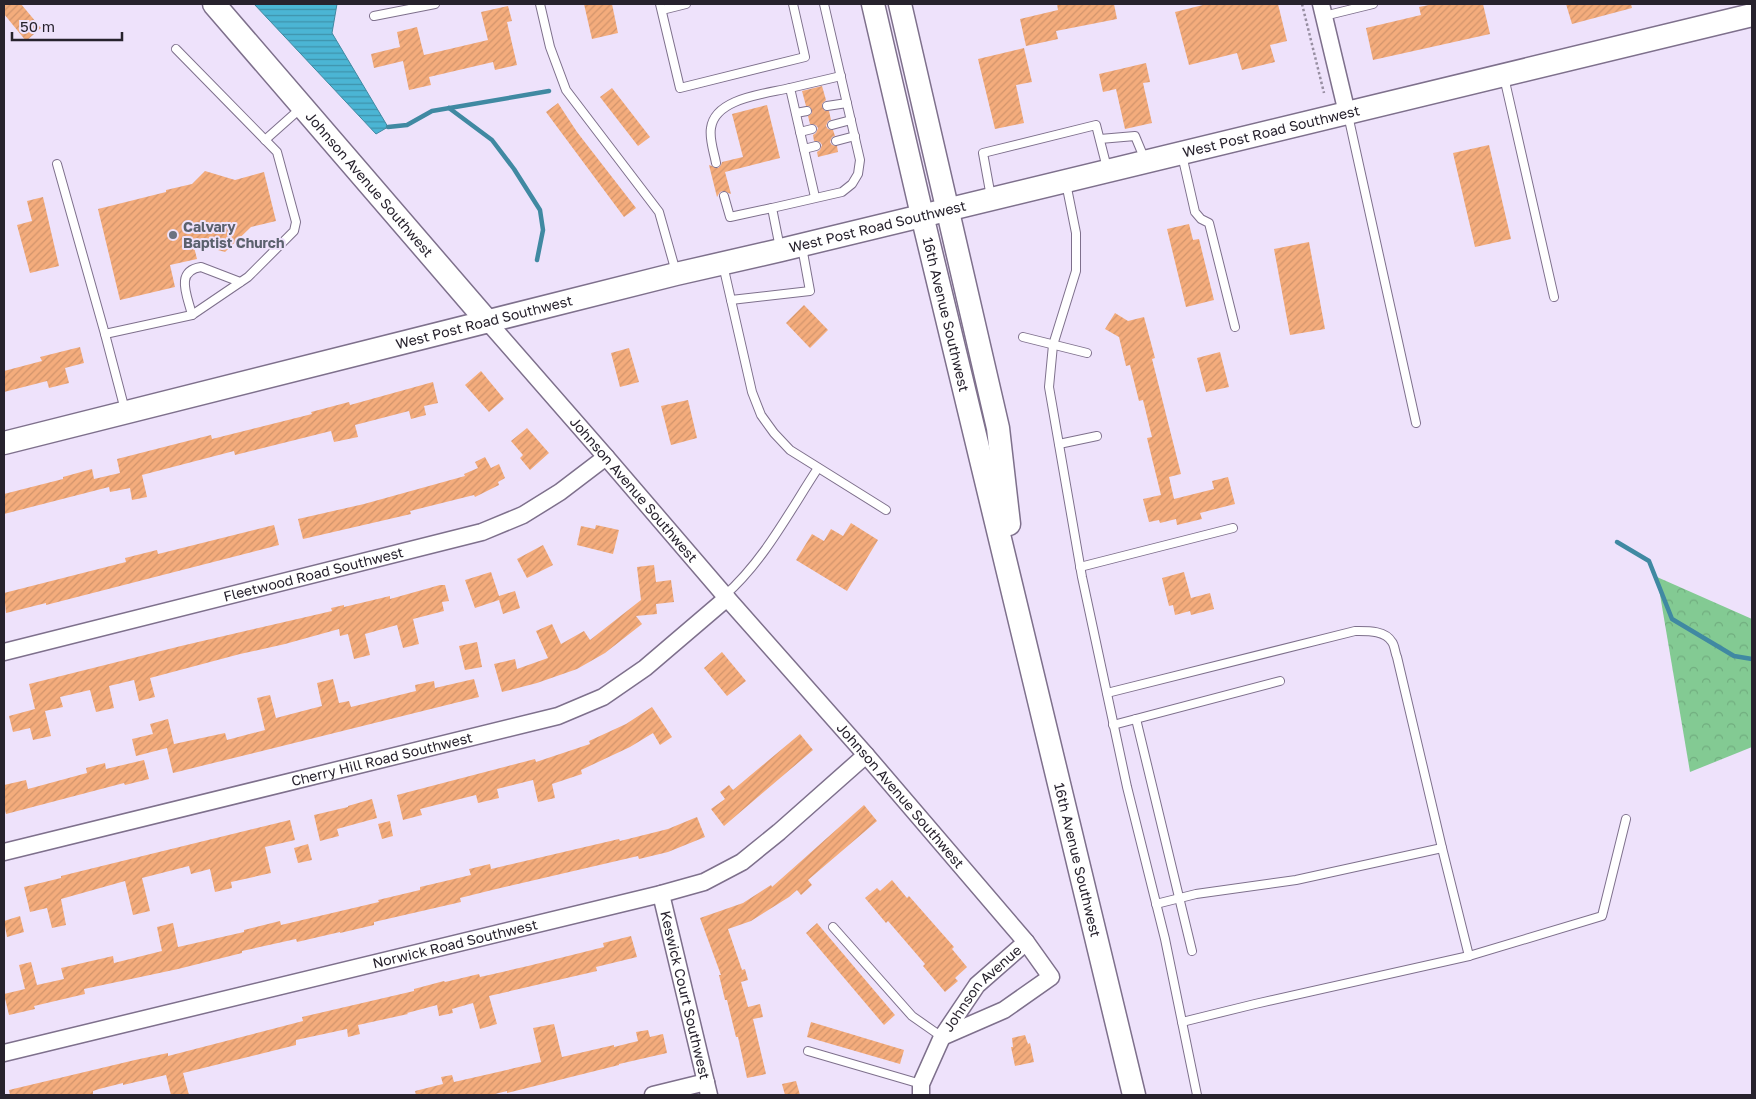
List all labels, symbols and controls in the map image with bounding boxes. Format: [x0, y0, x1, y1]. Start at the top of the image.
scale bar [12, 10, 122, 42]
text: 50 m [20, 17, 55, 35]
street label: West Post Road Southwest [1181, 101, 1361, 161]
street label: Johnson Avenue Southwest [302, 108, 437, 260]
street label: West Post Road Southwest [787, 197, 968, 256]
place label: Calvary Baptist Church [183, 218, 284, 251]
marker: Calvary Baptist Church [167, 229, 179, 241]
street label: 16th Avenue Southwest [920, 235, 973, 393]
street label: West Post Road Southwest [394, 291, 574, 352]
street label: Johnson Avenue Southwest [567, 413, 701, 565]
street label: Fleetwood Road Southwest [221, 543, 405, 605]
street label: Johnson Avenue Southwest [833, 719, 968, 872]
street label: Cherry Hill Road Southwest [289, 728, 474, 789]
street label: 16th Avenue Southwest [1051, 781, 1105, 939]
street label: Keswick Court Southwest [657, 909, 714, 1081]
street label: Norwick Road Southwest [371, 915, 539, 972]
street label: Johnson Avenue [939, 941, 1025, 1035]

